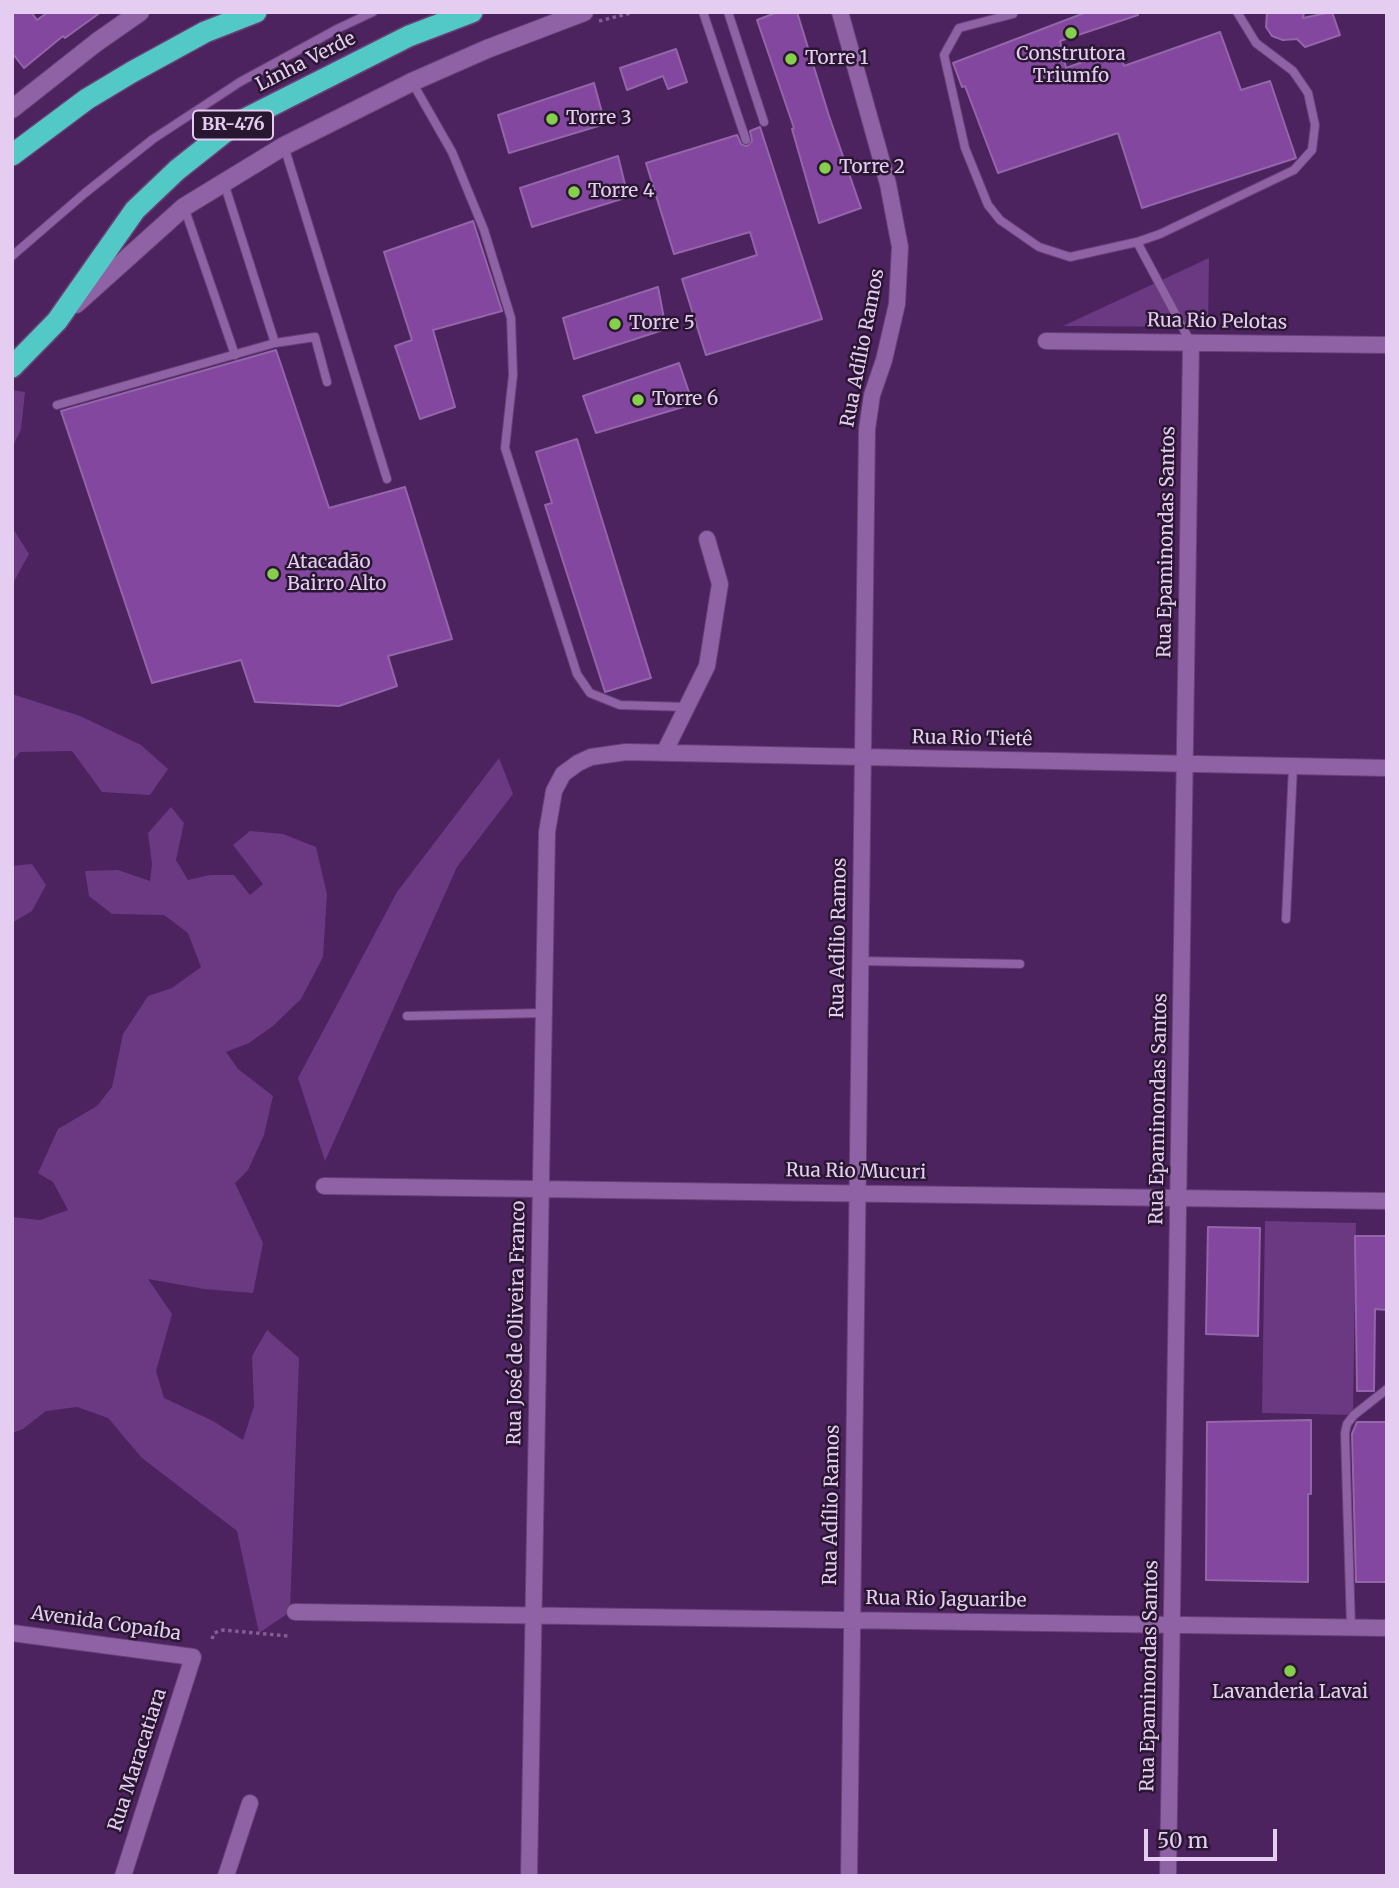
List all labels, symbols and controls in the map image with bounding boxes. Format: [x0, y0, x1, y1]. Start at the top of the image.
marker: Construtora Triumfo [1063, 25, 1079, 41]
street label: Linha Verde [252, 27, 360, 97]
place label: Construtora Triumfo [1016, 44, 1126, 88]
place label: Torre 1 [805, 48, 868, 70]
marker: Torre 1 [783, 51, 799, 67]
place label: Torre 3 [566, 108, 632, 130]
road number: BR-476 [193, 110, 273, 140]
marker: Torre 3 [544, 111, 560, 127]
place label: Torre 2 [839, 157, 905, 179]
marker: Torre 2 [817, 160, 833, 176]
place label: Torre 4 [588, 181, 654, 203]
marker: Torre 4 [566, 184, 582, 200]
street label: Rua Adílio Ramos [836, 267, 890, 429]
street label: Rua Rio Pelotas [1147, 309, 1287, 335]
place label: Torre 5 [629, 313, 695, 335]
marker: Torre 5 [607, 316, 623, 332]
place label: Torre 6 [652, 389, 718, 411]
marker: Torre 6 [630, 392, 646, 408]
street label: Rua Epaminondas Santos [1154, 426, 1180, 658]
place label: Atacadão Bairro Alto [287, 552, 386, 596]
marker: Atacadão Bairro Alto [265, 566, 281, 582]
street label: Rua Rio Tietê [911, 727, 1033, 751]
street label: Rua Adílio Ramos [826, 857, 852, 1019]
street label: Rua Epaminondas Santos [1146, 993, 1172, 1225]
street label: Rua Rio Mucuri [785, 1159, 927, 1185]
street label: Rua José de Oliveira Franco [503, 1200, 531, 1446]
street label: Rua Adílio Ramos [819, 1424, 845, 1586]
street label: Rua Epaminondas Santos [1137, 1560, 1163, 1792]
street label: Rua Rio Jaguaribe [865, 1587, 1027, 1613]
street label: Avenida Copaíba [30, 1602, 182, 1646]
marker: Lavanderia Lavai [1282, 1663, 1298, 1679]
place label: Lavanderia Lavai [1212, 1682, 1368, 1704]
street label: Rua Maracatiara [104, 1686, 172, 1834]
scale bar [1147, 1814, 1280, 1858]
text: 50 m [1157, 1827, 1208, 1854]

